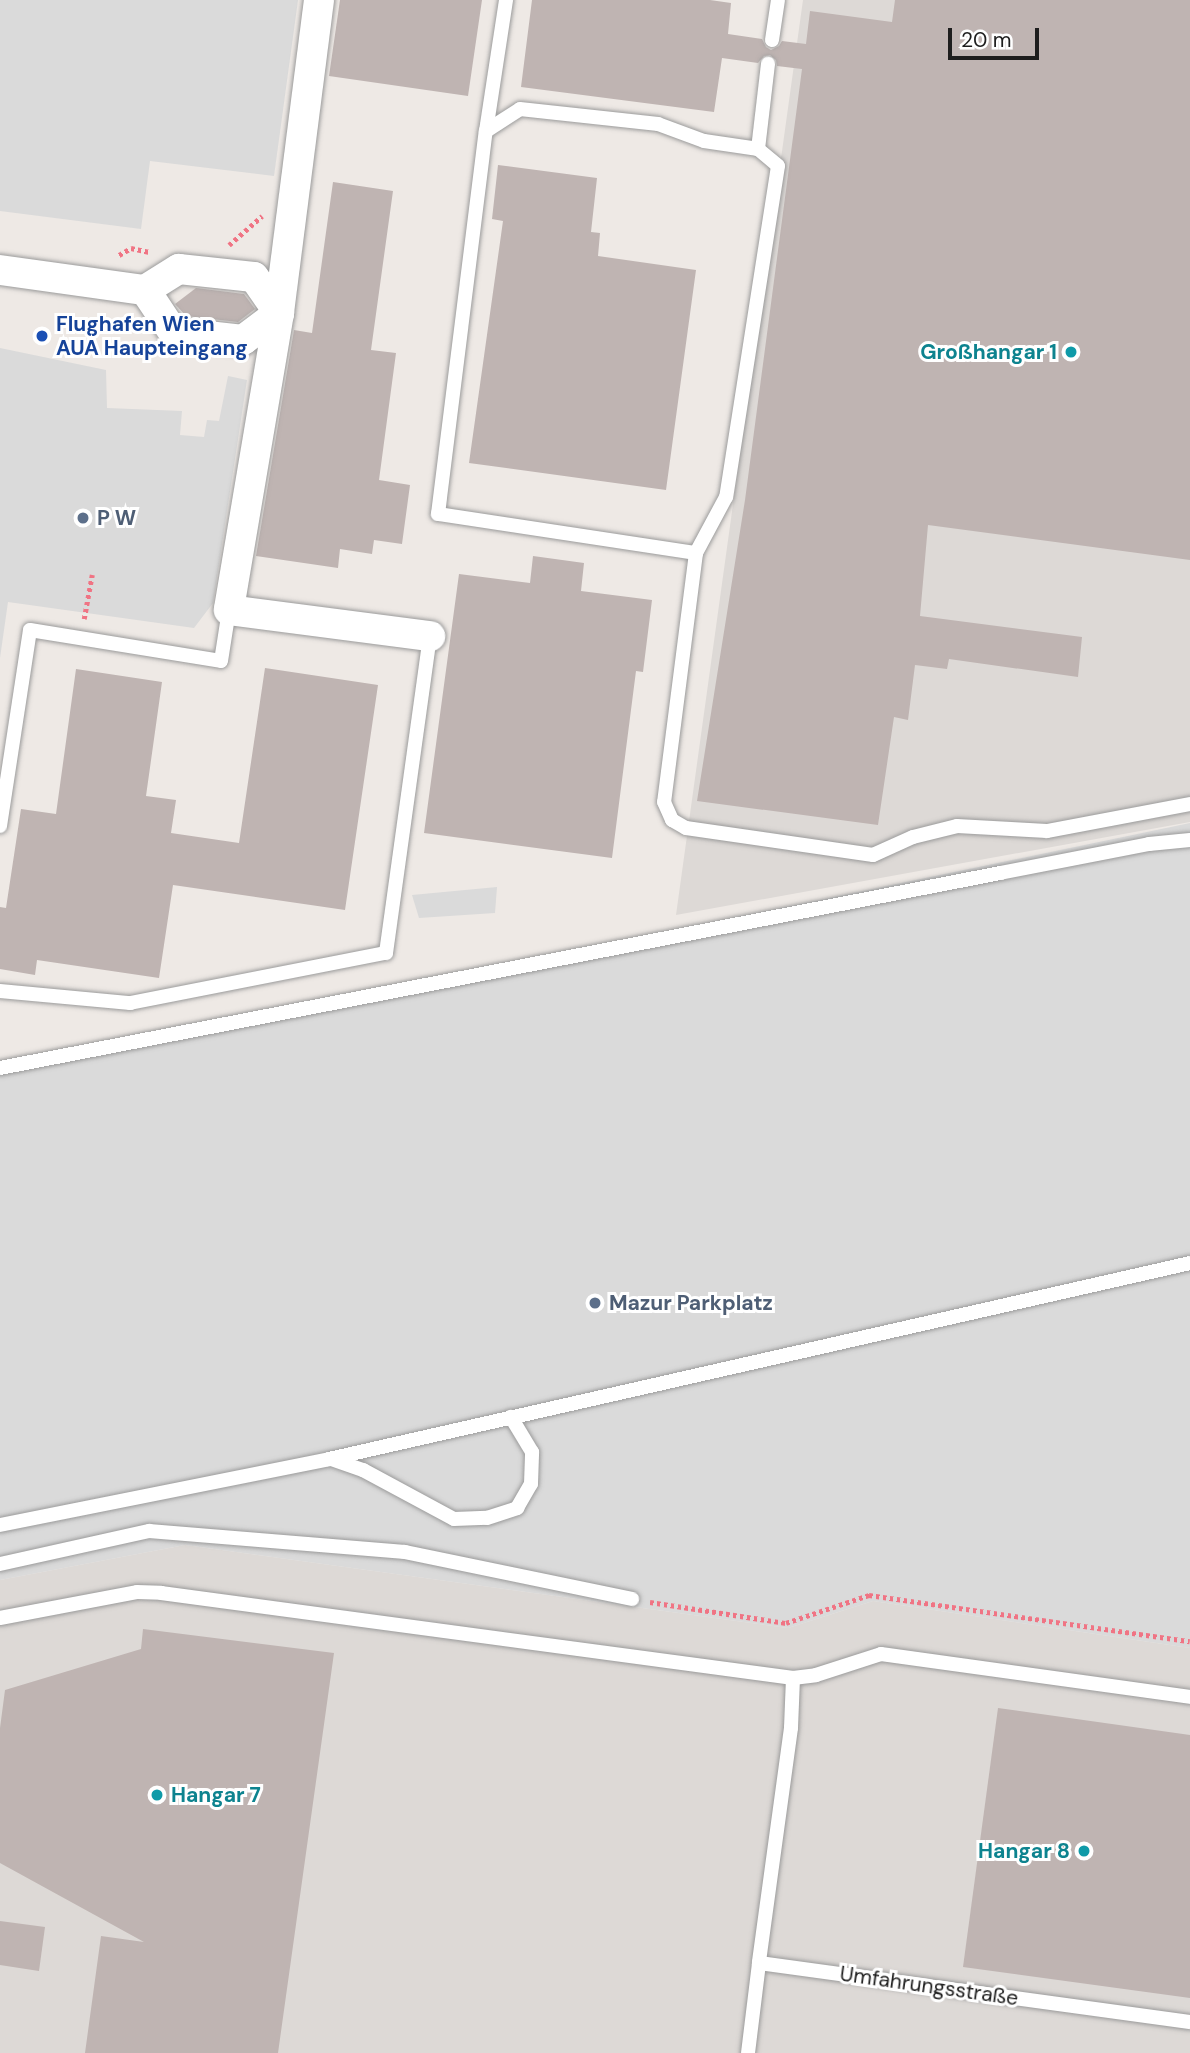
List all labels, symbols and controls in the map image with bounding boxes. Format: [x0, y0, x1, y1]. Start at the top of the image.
scale bar [952, 14, 1043, 58]
text: 20 m [961, 26, 1012, 54]
place label: Flughafen Wien AUA Haupteingang [56, 311, 248, 361]
marker: Flughafen Wien AUA Haupteingang [34, 328, 50, 344]
place label: Großhangar 1 [920, 339, 1057, 365]
marker: Großhangar 1 [1063, 344, 1079, 360]
place label: P W [97, 505, 136, 531]
marker: P W [75, 510, 91, 526]
place label: Mazur Parkplatz [609, 1290, 773, 1316]
marker: Mazur Parkplatz [587, 1295, 603, 1311]
place label: Hangar 7 [171, 1782, 261, 1808]
marker: Hangar 7 [149, 1787, 165, 1803]
place label: Hangar 8 [978, 1838, 1070, 1864]
marker: Hangar 8 [1076, 1843, 1092, 1859]
street label: Umfahrungsstraße [838, 1961, 1020, 2011]

